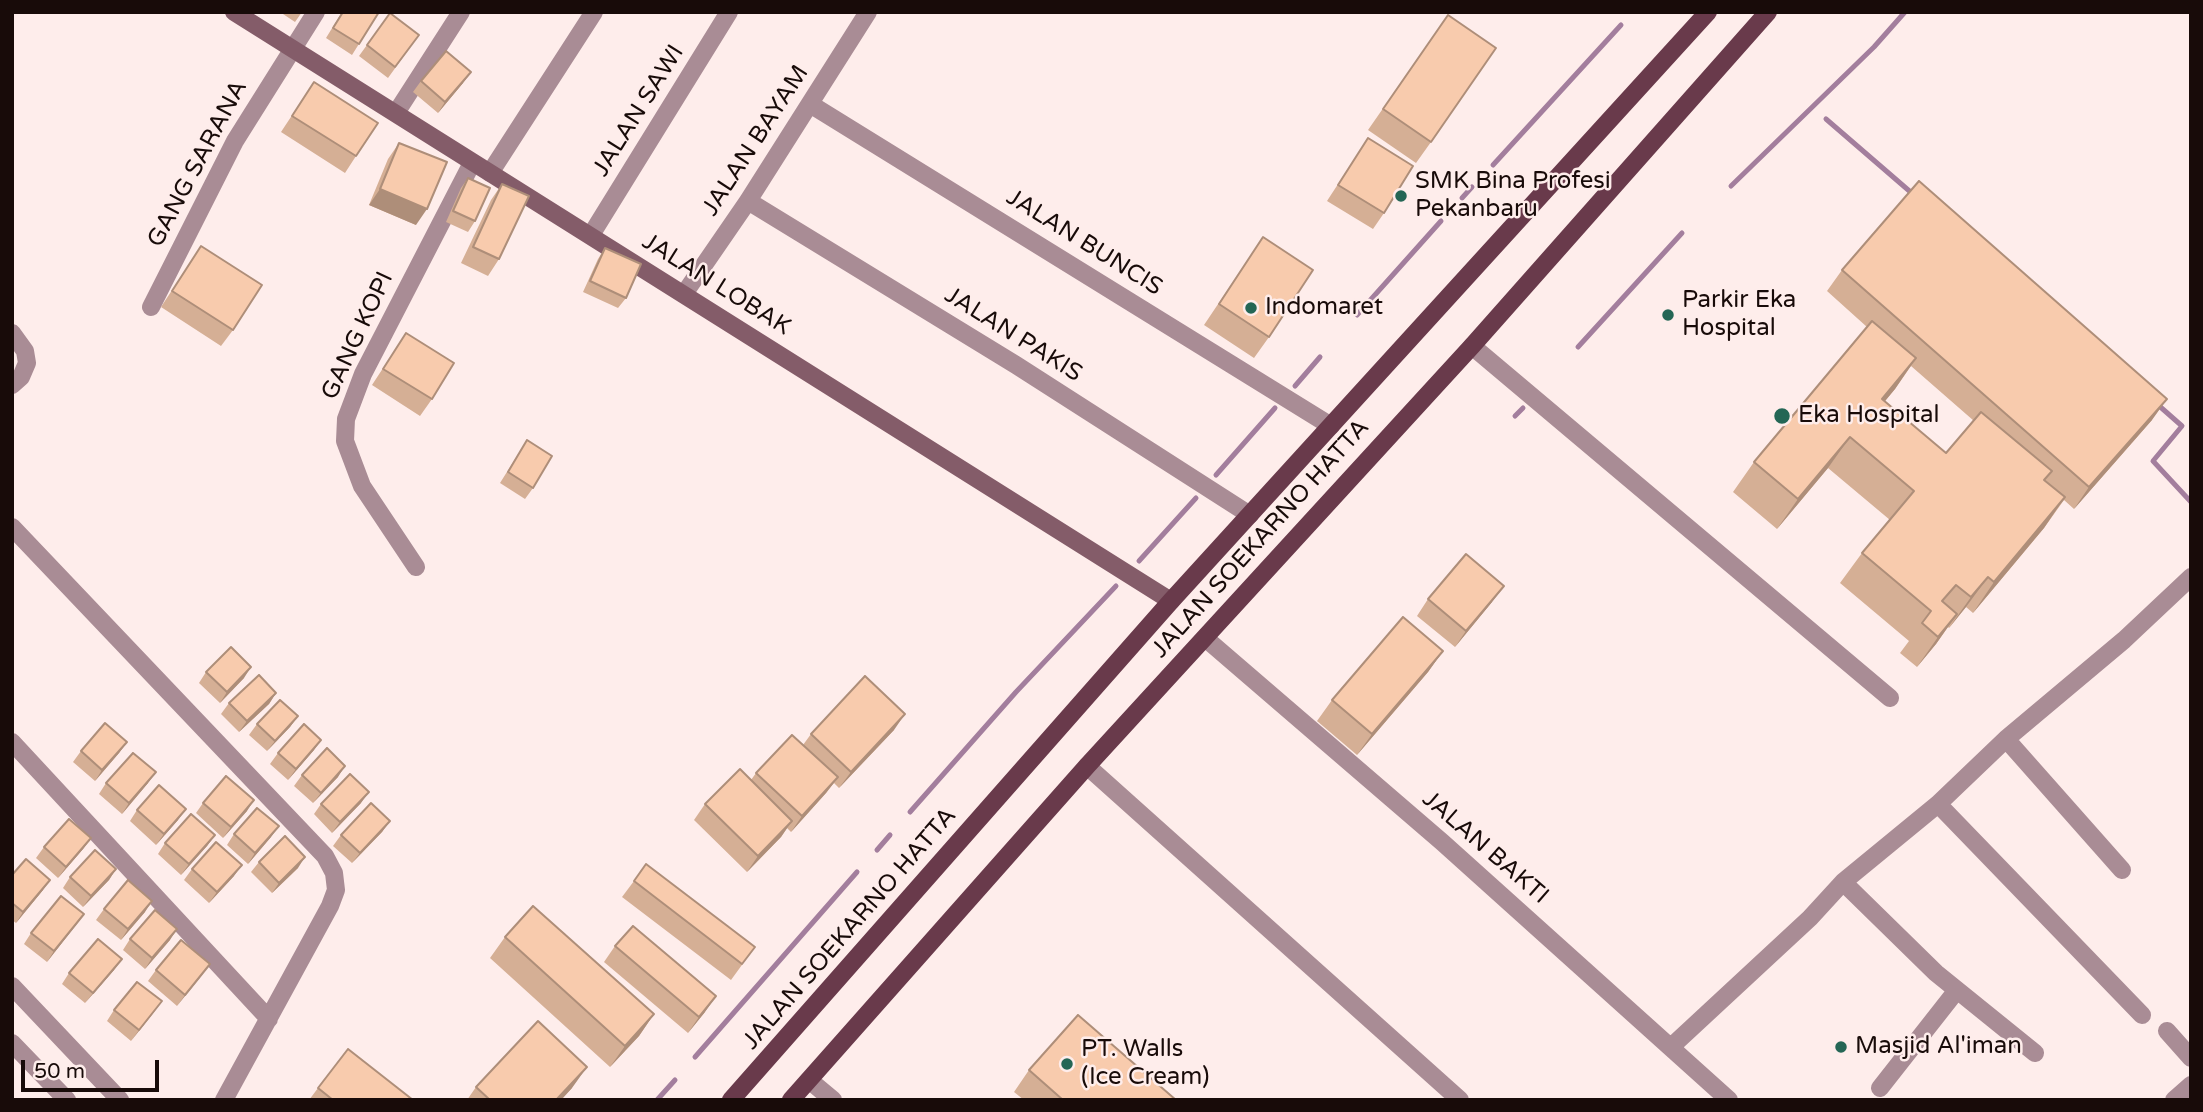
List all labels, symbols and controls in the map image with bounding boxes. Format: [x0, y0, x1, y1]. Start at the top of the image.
street label: JALAN SAWI [587, 40, 691, 182]
street label: JALAN BAYAM [697, 60, 815, 222]
street label: GANG SARANA [142, 76, 254, 252]
place label: SMK Bina Profesi Pekanbaru [1415, 168, 1611, 224]
street label: JALAN BUNCIS [1001, 184, 1167, 302]
marker: SMK Bina Profesi Pekanbaru [1393, 188, 1409, 204]
street label: JALAN LOBAK [636, 228, 796, 342]
street label: GANG KOPI [316, 268, 400, 404]
street label: JALAN PAKIS [939, 281, 1087, 389]
place label: Parkir Eka Hospital [1682, 287, 1796, 343]
place label: Indomaret [1265, 294, 1383, 322]
marker: Indomaret [1243, 300, 1259, 316]
marker: Parkir Eka Hospital [1660, 307, 1676, 323]
place label: Eka Hospital [1798, 402, 1940, 430]
marker: Eka Hospital [1772, 406, 1792, 426]
street label: JALAN SOEKARNO HATTA [1146, 414, 1376, 664]
street label: JALAN BAKTI [1416, 785, 1554, 911]
street label: JALAN SOEKARNO HATTA [737, 802, 963, 1056]
place label: Masjid Al'iman [1855, 1033, 2022, 1061]
place label: PT. Walls (Ice Cream) [1081, 1036, 1209, 1092]
marker: Masjid Al'iman [1833, 1039, 1849, 1055]
scale bar [24, 1046, 163, 1090]
marker: PT. Walls (Ice Cream) [1059, 1056, 1075, 1072]
text: 50 m [34, 1059, 85, 1084]

